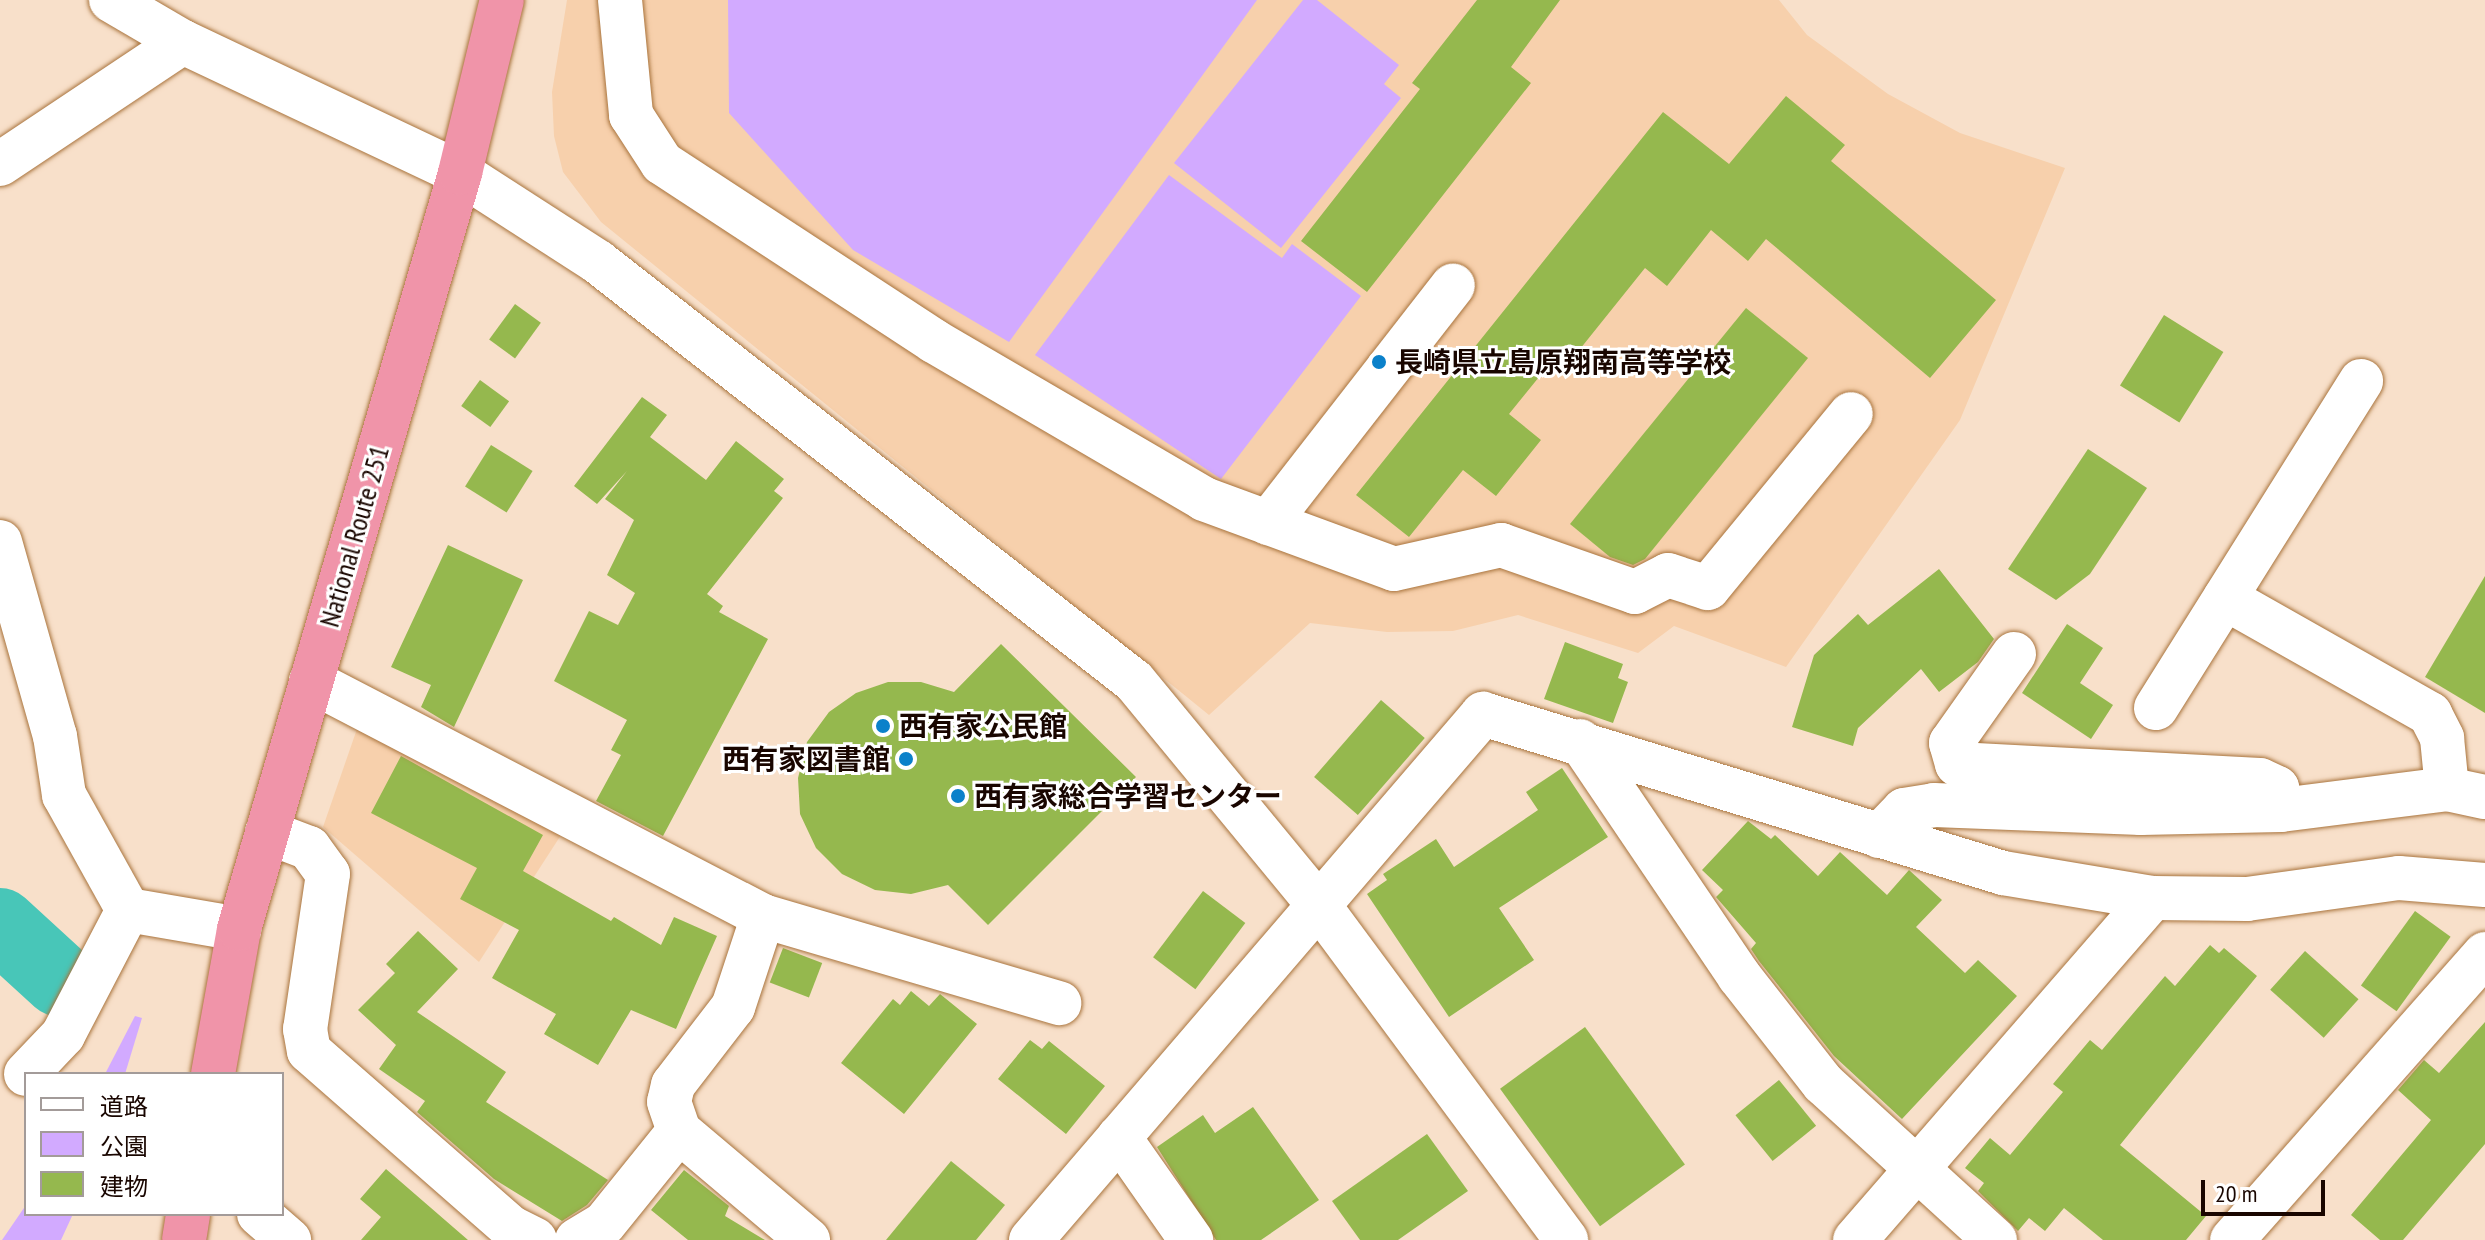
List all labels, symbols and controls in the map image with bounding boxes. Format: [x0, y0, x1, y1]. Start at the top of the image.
place label: 長崎県立島原翔南高等学校 [1395, 345, 1731, 379]
marker: 長崎県立島原翔南高等学校 [1370, 353, 1388, 371]
street label: National Route 251 [312, 441, 396, 631]
place label: 西有家公民館 [899, 709, 1067, 743]
marker: 西有家公民館 [874, 717, 892, 735]
place label: 西有家図書館 [722, 742, 890, 776]
marker: 西有家図書館 [897, 750, 915, 768]
place label: 西有家総合学習センター [974, 779, 1282, 813]
marker: 西有家総合学習センター [949, 787, 967, 805]
legend [24, 1072, 284, 1216]
text: 道路 [100, 1091, 148, 1122]
text: 公園 [100, 1131, 148, 1162]
scale bar [2205, 1164, 2329, 1214]
text: 建物 [100, 1171, 148, 1202]
text: 20 m [2215, 1178, 2257, 1209]

